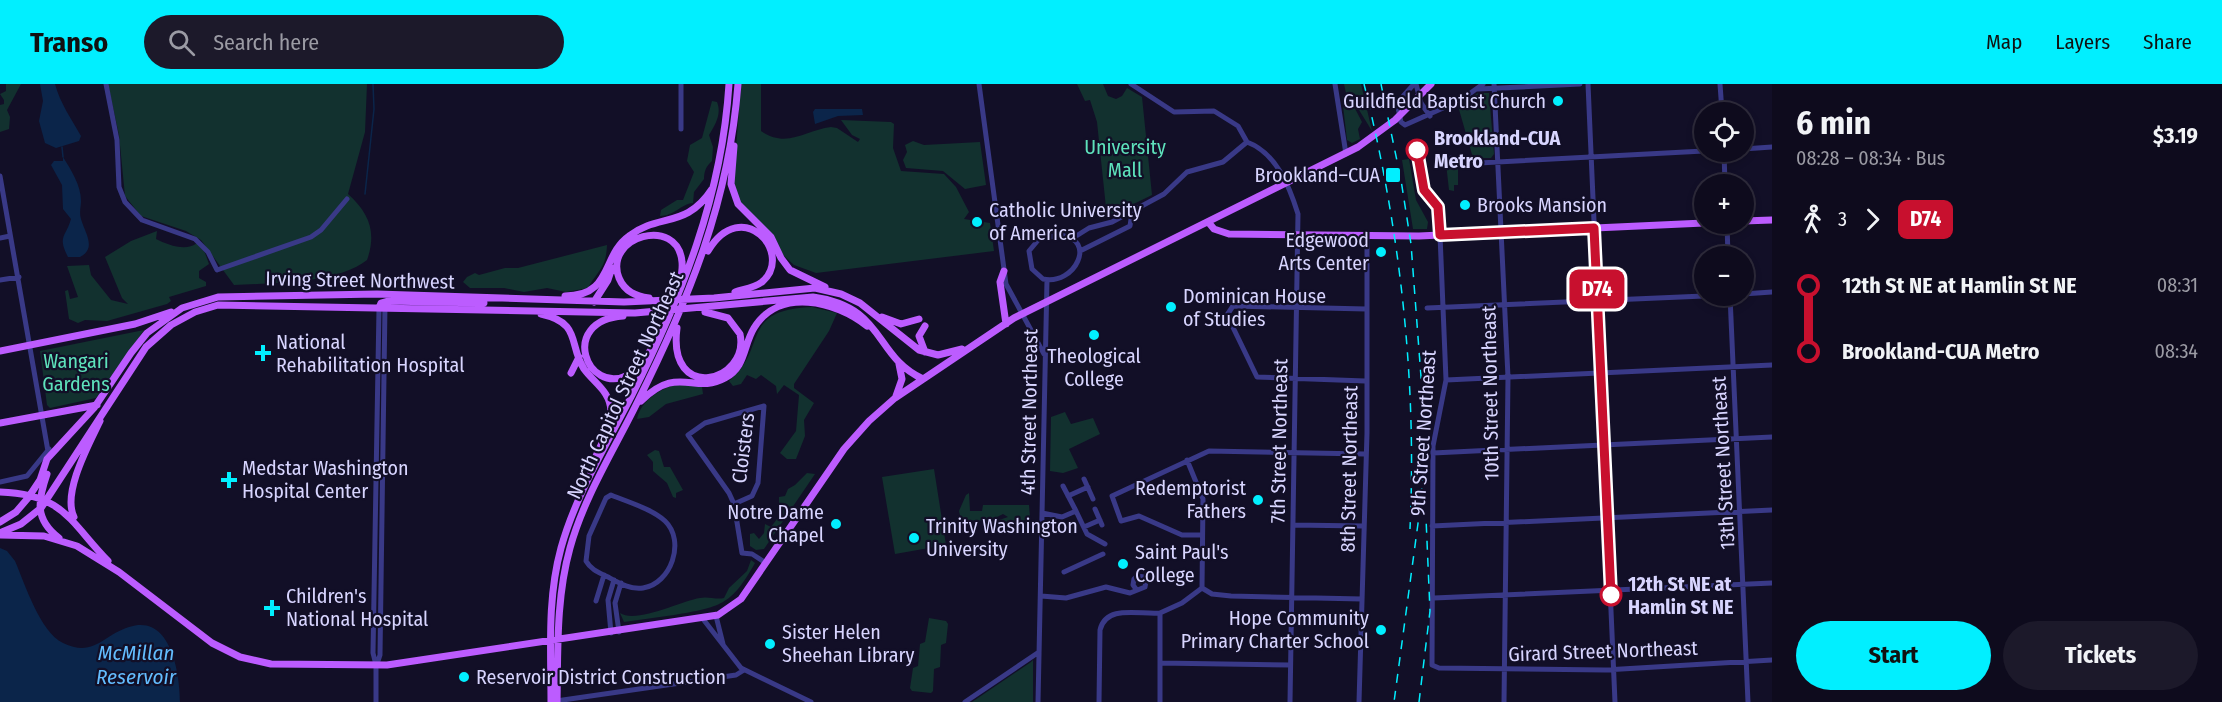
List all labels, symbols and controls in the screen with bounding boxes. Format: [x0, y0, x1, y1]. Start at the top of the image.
search box [144, 15, 564, 69]
text: Transo [30, 26, 108, 59]
icon: search [165, 26, 198, 59]
text: Search here [213, 29, 319, 56]
text: Map [1986, 29, 2022, 55]
text: Layers [2055, 29, 2110, 55]
text: Share [2143, 29, 2192, 55]
place label: Guildfield Baptist Church [1343, 89, 1546, 113]
marker: Guildfield Baptist Church [1551, 94, 1565, 108]
map controls [1694, 102, 1754, 306]
button: locate [1694, 102, 1754, 162]
text: 6 min [1796, 103, 1871, 143]
text: $3.19 [2153, 122, 2198, 149]
place label: Brookland-CUA Metro [1434, 126, 1561, 173]
park label: University Mall [1084, 135, 1166, 182]
marker: Brookland-CUA Metro [1406, 139, 1428, 161]
text: 08:28 – 08:34 · Bus [1796, 146, 1945, 170]
place label: Brookland–CUA [1255, 163, 1380, 187]
marker: Brookland–CUA [1384, 166, 1402, 184]
button: + [1694, 174, 1754, 234]
place label: Brooks Mansion [1477, 193, 1607, 217]
place label: Catholic University of America [989, 198, 1142, 245]
marker: Brooks Mansion [1458, 198, 1472, 212]
icon: walk [1796, 203, 1829, 236]
icon: forward [1856, 203, 1889, 236]
text: D74 [1910, 206, 1941, 232]
text: 3 [1838, 207, 1847, 231]
marker: Catholic University of America [970, 215, 984, 229]
place label: Edgewood Arts Center [1278, 228, 1369, 275]
marker: Edgewood Arts Center [1374, 245, 1388, 259]
button: − [1694, 246, 1754, 306]
street label: Irving Street Northwest [265, 266, 455, 294]
street label: North Capitol Street Northeast [562, 267, 689, 503]
line badge: D74 [1562, 270, 1632, 308]
text: 12th St NE at Hamlin St NE [1842, 272, 2077, 299]
text: 08:31 [2157, 273, 2198, 297]
text: D74 [1581, 276, 1613, 302]
place label: Dominican House of Studies [1183, 284, 1326, 331]
marker: Dominican House of Studies [1164, 300, 1178, 314]
street label: 10th Street Northeast [1476, 305, 1504, 481]
street label: 4th Street Northeast [1016, 328, 1042, 495]
marker: Theological College [1087, 328, 1101, 342]
place label: National Rehabilitation Hospital [276, 330, 465, 377]
text: Brookland-CUA Metro [1842, 338, 2039, 365]
text: 08:34 [2155, 339, 2198, 363]
marker: National Rehabilitation Hospital [254, 344, 272, 362]
place label: Theological College [1047, 344, 1141, 391]
park label: Wangari Gardens [42, 349, 110, 396]
street label: 9th Street Northeast [1405, 349, 1441, 517]
street label: 7th Street Northeast [1266, 358, 1292, 524]
street label: 13th Street Northeast [1706, 375, 1740, 550]
street label: 8th Street Northeast [1336, 385, 1362, 553]
street label: Cloisters [727, 411, 759, 485]
place label: Medstar Washington Hospital Center [242, 456, 409, 503]
marker: Medstar Washington Hospital Center [220, 471, 238, 489]
place label: Redemptorist Fathers [1135, 476, 1246, 523]
marker: Redemptorist Fathers [1251, 493, 1265, 507]
place label: Notre Dame Chapel [727, 500, 824, 547]
place label: Trinity Washington University [926, 514, 1078, 561]
marker: Notre Dame Chapel [829, 517, 843, 531]
marker: Trinity Washington University [907, 531, 921, 545]
place label: Saint Paul's College [1135, 540, 1229, 587]
marker: Saint Paul's College [1116, 557, 1130, 571]
place label: 12th St NE at Hamlin St NE [1628, 572, 1734, 619]
place label: Children's National Hospital [286, 584, 428, 631]
marker: 12th St NE at Hamlin St NE [1600, 584, 1622, 606]
marker: Children's National Hospital [263, 599, 281, 617]
place label: Hope Community Primary Charter School [1181, 606, 1369, 653]
place label: Sister Helen Sheehan Library [782, 620, 914, 667]
button: Start [1796, 621, 1991, 690]
button: Tickets [2003, 621, 2198, 690]
marker: Hope Community Primary Charter School [1374, 623, 1388, 637]
street label: Girard Street Northeast [1508, 636, 1699, 666]
marker: Sister Helen Sheehan Library [763, 637, 777, 651]
water label: McMillan Reservoir [96, 640, 177, 690]
place label: Reservoir District Construction [476, 665, 726, 689]
marker: Reservoir District Construction [457, 670, 471, 684]

